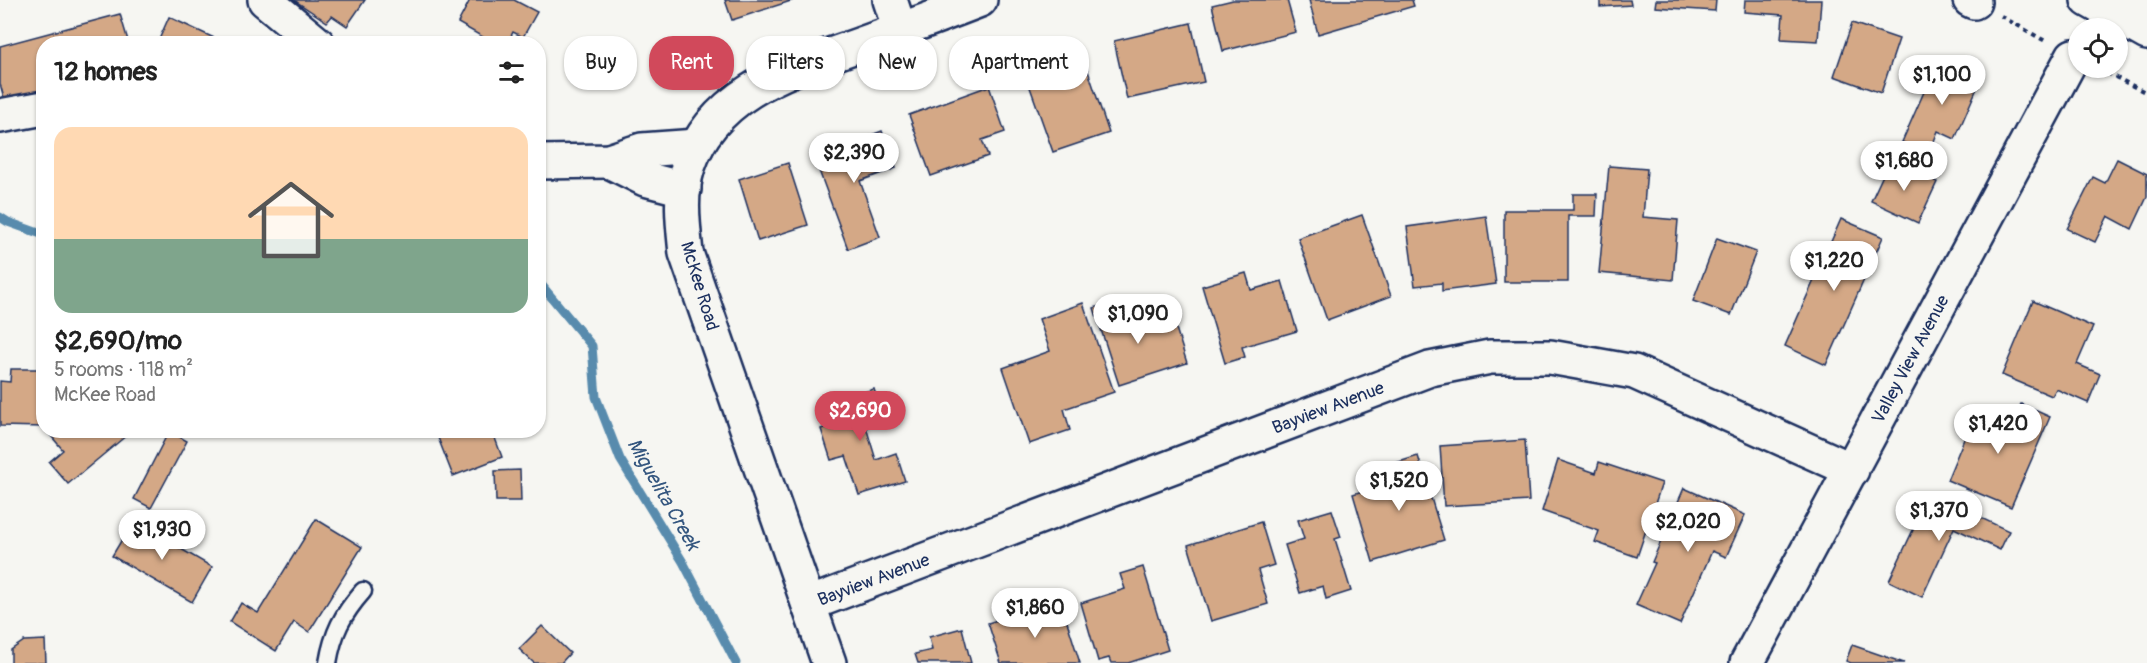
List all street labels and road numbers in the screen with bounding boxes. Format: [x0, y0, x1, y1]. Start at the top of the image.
street label: McKee Road [675, 239, 724, 333]
street label: Valley View Avenue [1867, 291, 1955, 428]
street label: Bayview Avenue [1269, 376, 1388, 440]
street label: Bayview Avenue [815, 548, 933, 612]

